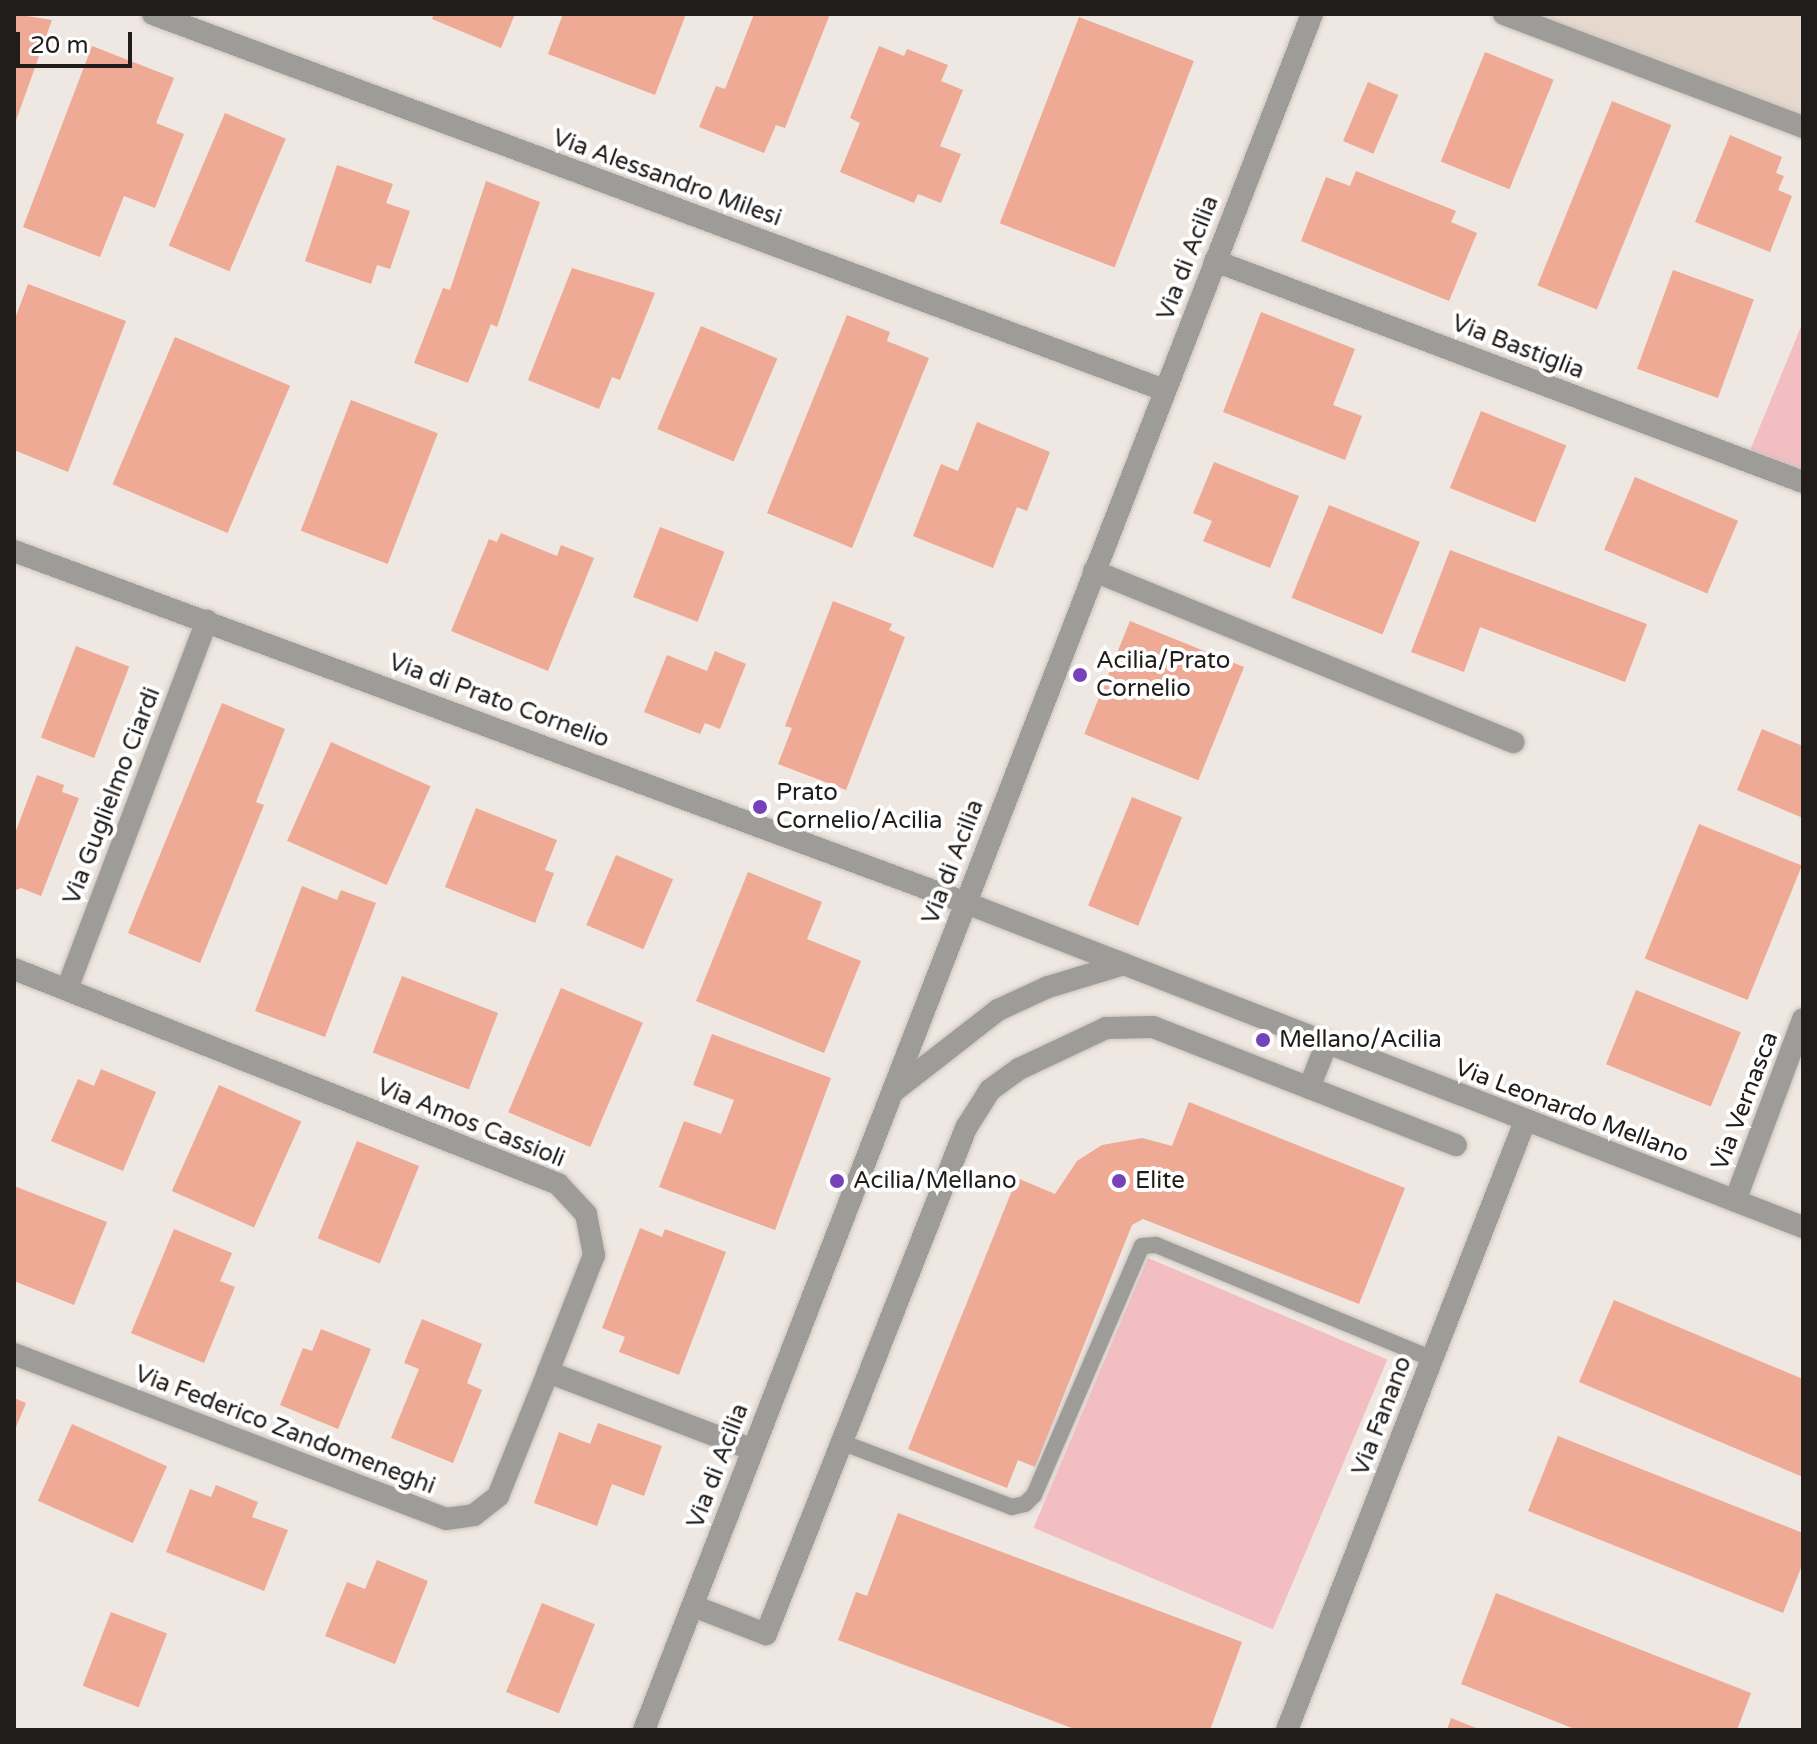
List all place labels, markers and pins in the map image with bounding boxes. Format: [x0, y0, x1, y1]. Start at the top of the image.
place label: Acilia/Prato Cornelio [1096, 647, 1230, 703]
marker: Acilia/Prato Cornelio [1071, 666, 1089, 684]
place label: Prato Cornelio/Acilia [776, 779, 943, 835]
marker: Prato Cornelio/Acilia [751, 798, 769, 816]
place label: Mellano/Acilia [1279, 1026, 1442, 1054]
marker: Mellano/Acilia [1254, 1031, 1272, 1049]
place label: Acilia/Mellano [853, 1167, 1017, 1195]
place label: Elite [1135, 1167, 1185, 1195]
marker: Acilia/Mellano [828, 1172, 846, 1190]
marker: Elite [1110, 1172, 1128, 1190]

